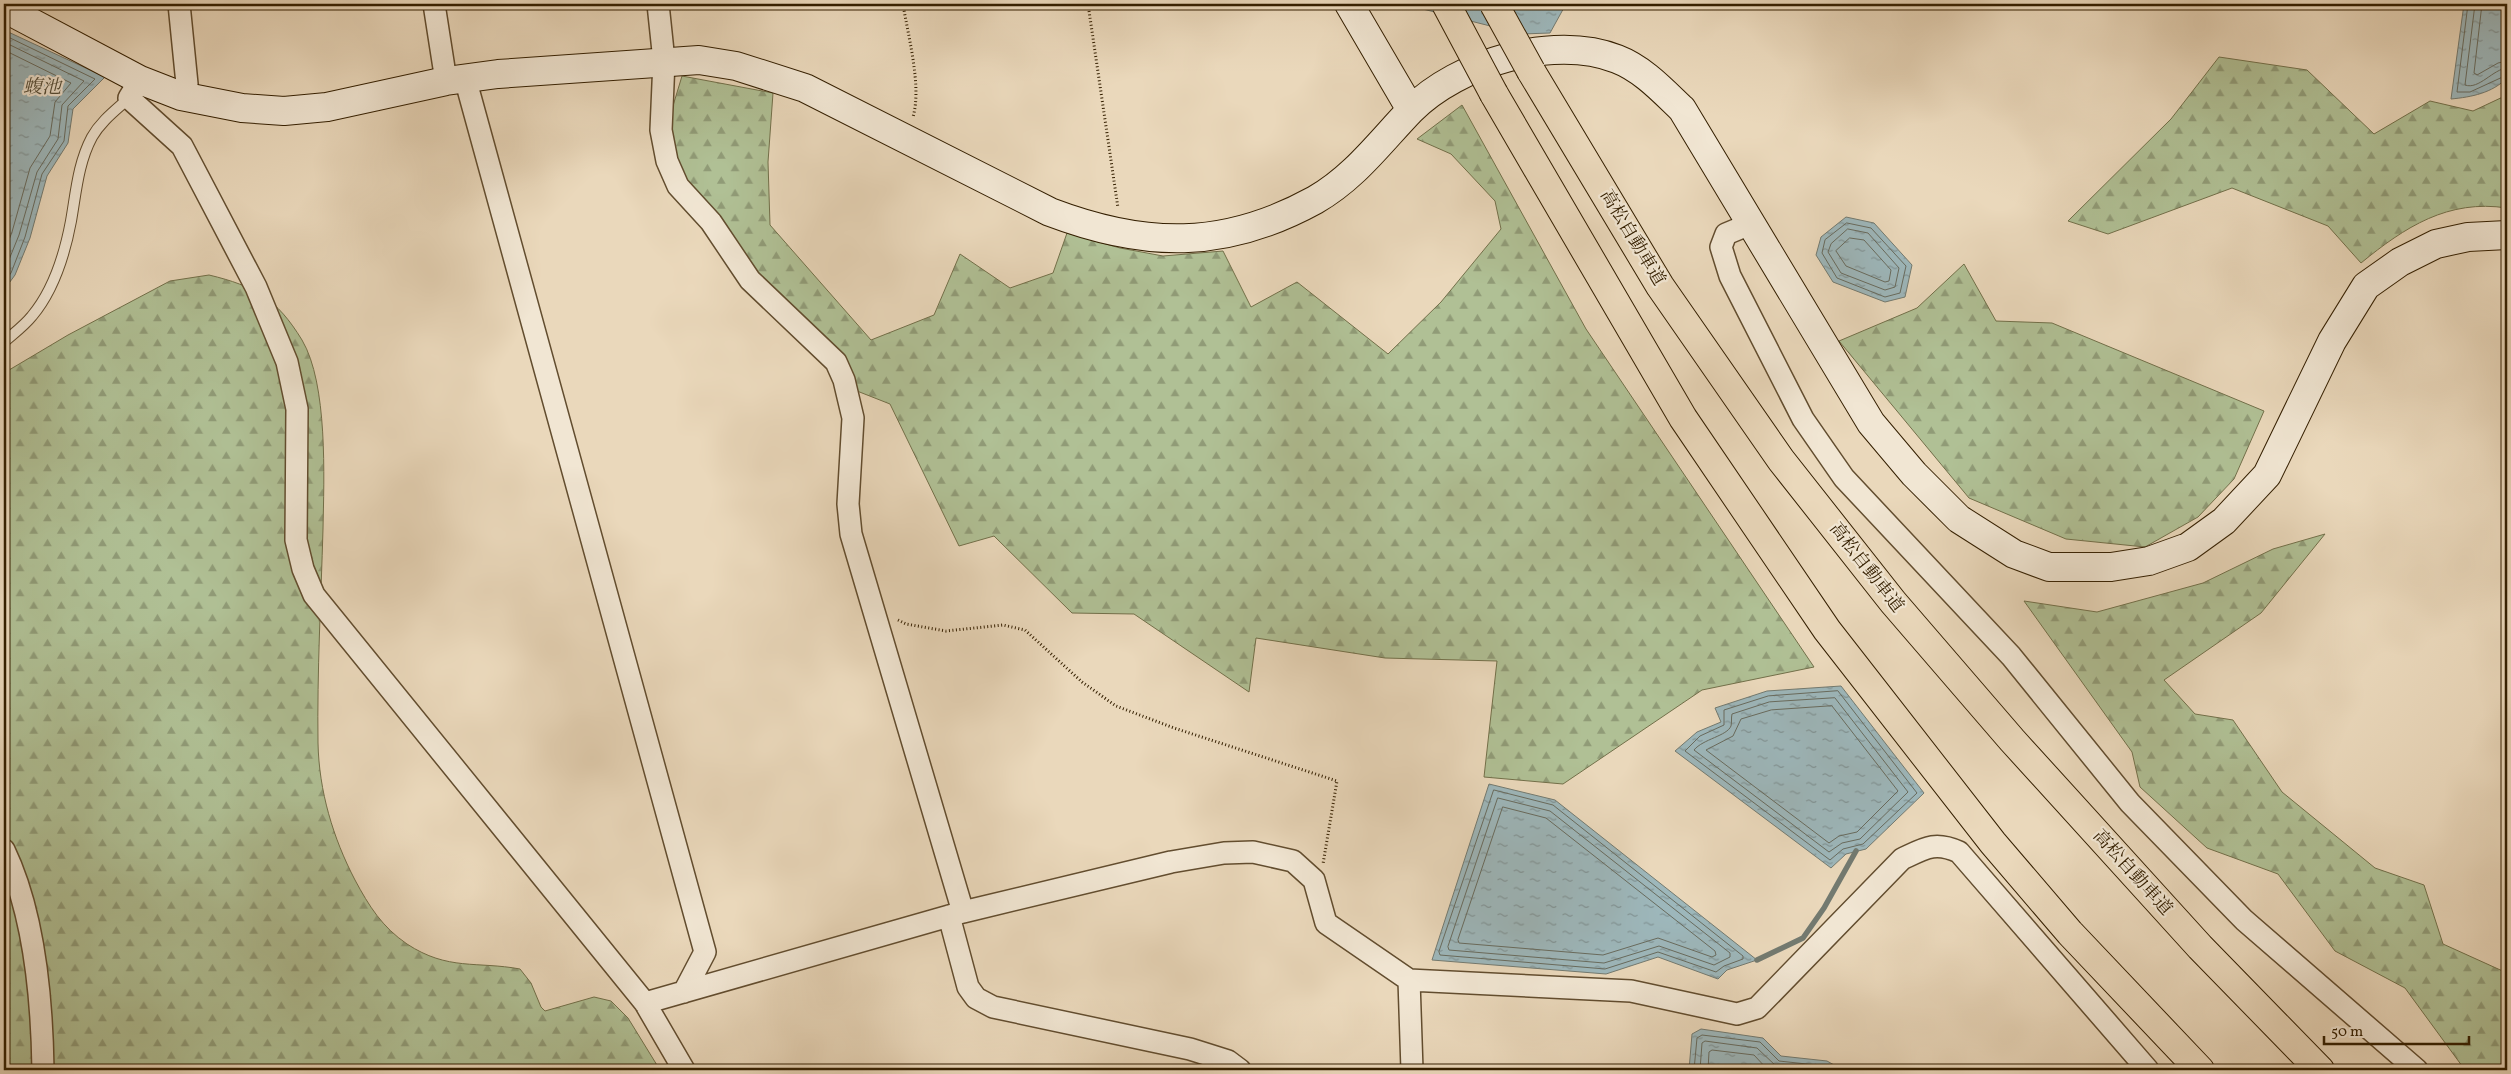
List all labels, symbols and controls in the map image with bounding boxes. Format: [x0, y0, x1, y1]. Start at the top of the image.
water label: 蝮池 [23, 75, 63, 101]
street label: 高松自動車道 [1593, 185, 1671, 291]
street label: 高松自動車道 [1823, 518, 1909, 618]
street label: 高松自動車道 [2087, 825, 2177, 921]
scale bar [2324, 1014, 2468, 1046]
text: 50 m [2331, 1022, 2363, 1043]

